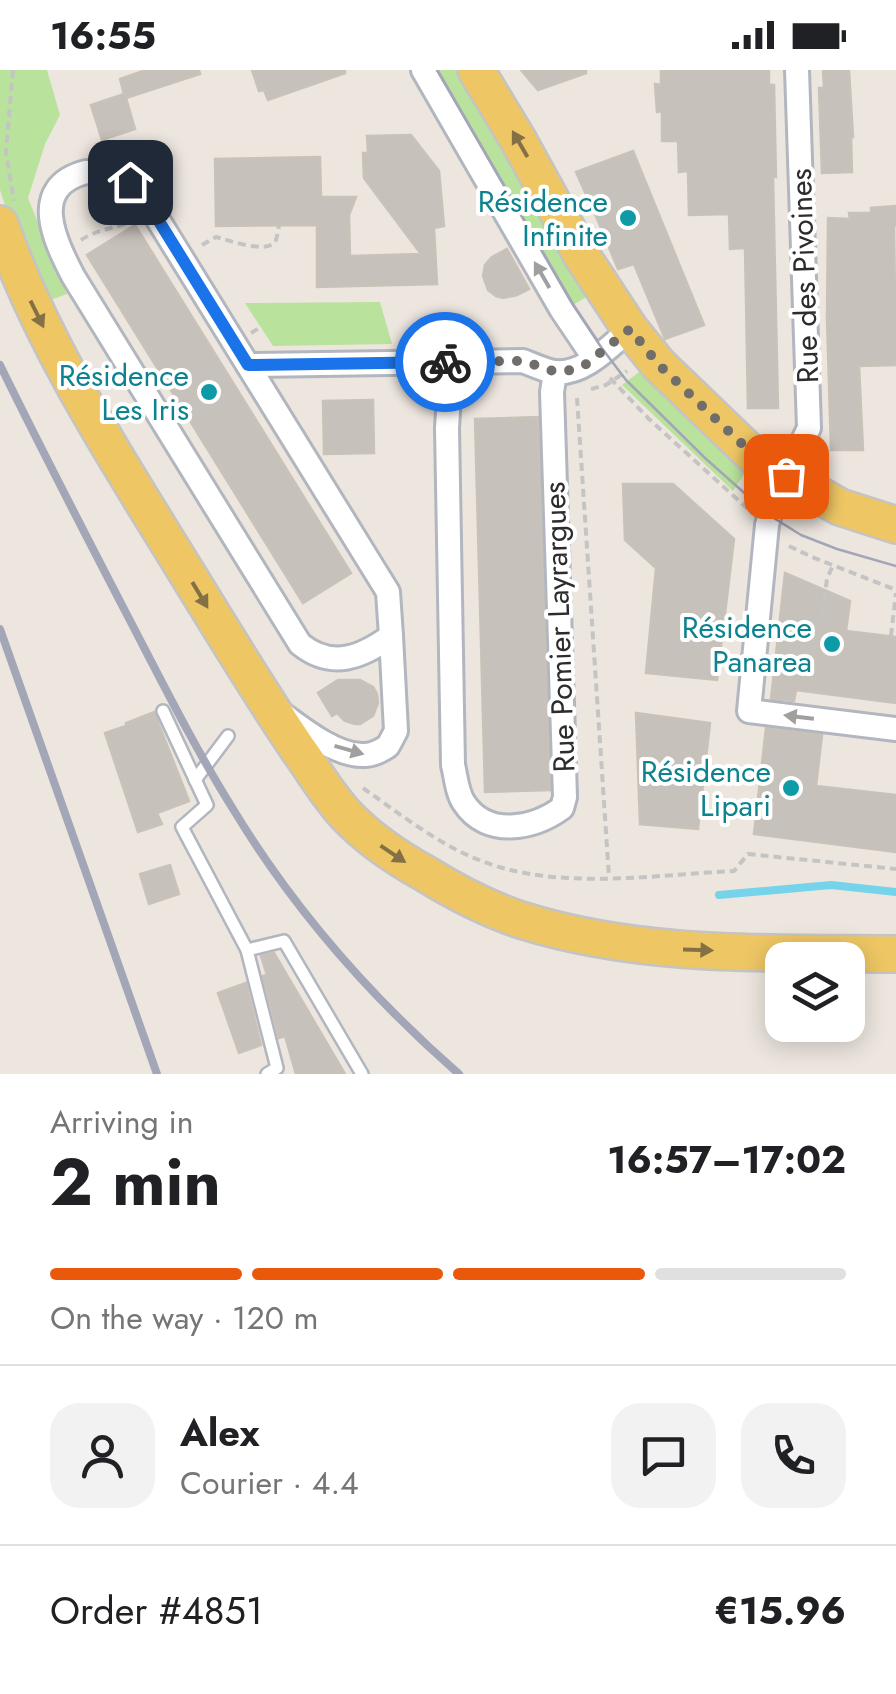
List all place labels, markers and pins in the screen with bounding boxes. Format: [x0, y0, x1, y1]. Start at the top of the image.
pin [88, 140, 173, 225]
place label: Résidence Infinite [478, 180, 608, 257]
marker: Résidence Infinite [617, 207, 639, 229]
place label: Résidence Les Iris [59, 354, 189, 431]
marker: Résidence Les Iris [198, 381, 220, 403]
pin [744, 434, 829, 519]
place label: Résidence Panarea [682, 606, 812, 683]
marker: Résidence Panarea [821, 633, 843, 655]
place label: Résidence Lipari [641, 750, 771, 827]
marker: Résidence Lipari [780, 777, 802, 799]

